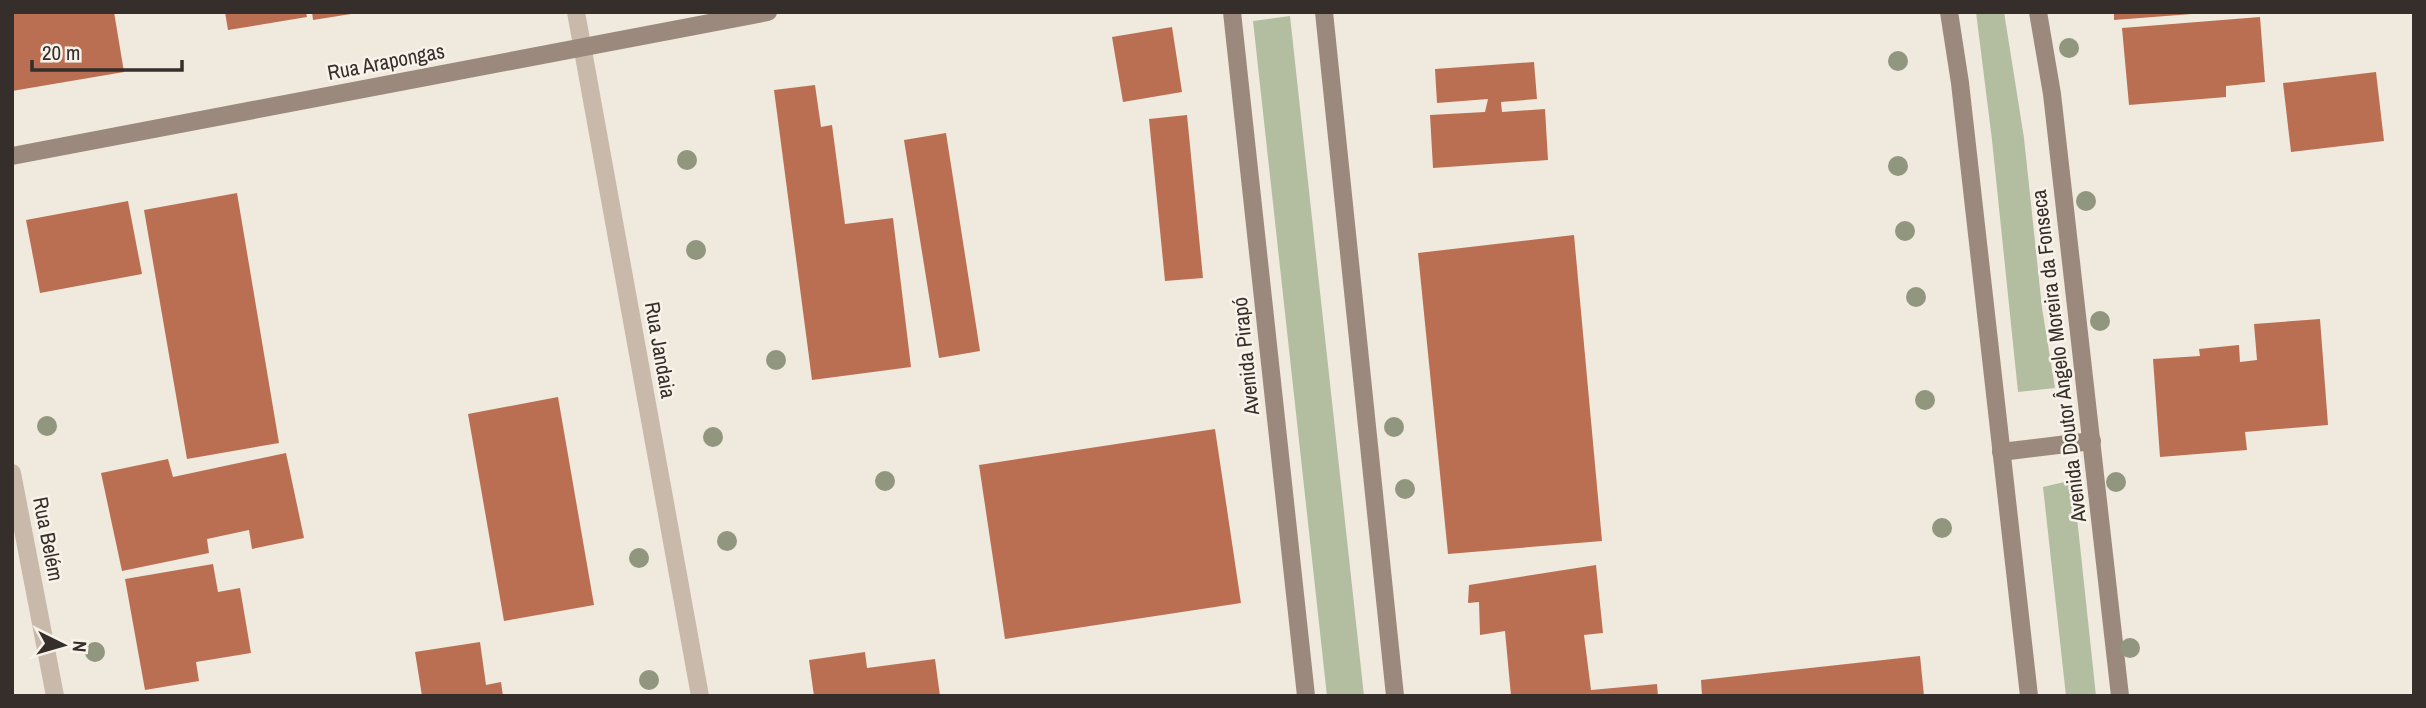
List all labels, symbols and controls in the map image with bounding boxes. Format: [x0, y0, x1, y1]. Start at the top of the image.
scale bar [32, 28, 182, 72]
street label: Rua Arapongas [325, 36, 447, 87]
text: 20 m [42, 38, 80, 67]
street label: Avenida Doutor Ângelo Moreira da Fonseca [2024, 188, 2093, 525]
street label: Avenida Pirapó [1225, 296, 1266, 417]
street label: Rua Jandaia [638, 299, 683, 401]
street label: Rua Belém [26, 494, 71, 583]
north arrow [28, 610, 98, 680]
text: N [66, 640, 93, 653]

